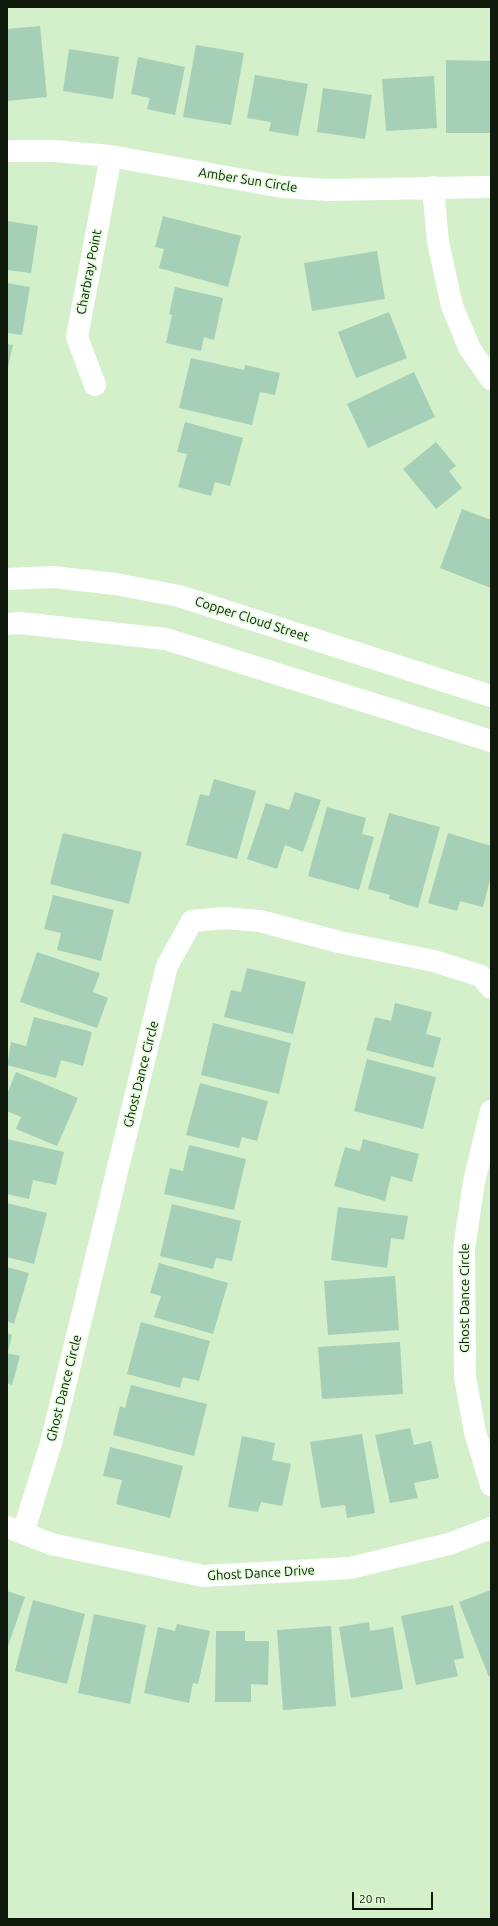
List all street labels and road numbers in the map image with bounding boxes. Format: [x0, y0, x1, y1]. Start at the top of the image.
street label: Amber Sun Circle [198, 165, 298, 195]
street label: Charbray Point [73, 228, 105, 316]
street label: Copper Cloud Street [193, 593, 311, 645]
street label: Ghost Dance Circle [120, 1019, 162, 1129]
street label: Ghost Dance Circle [457, 1243, 473, 1353]
street label: Ghost Dance Circle [43, 1333, 85, 1443]
street label: Ghost Dance Drive [207, 1562, 315, 1584]

